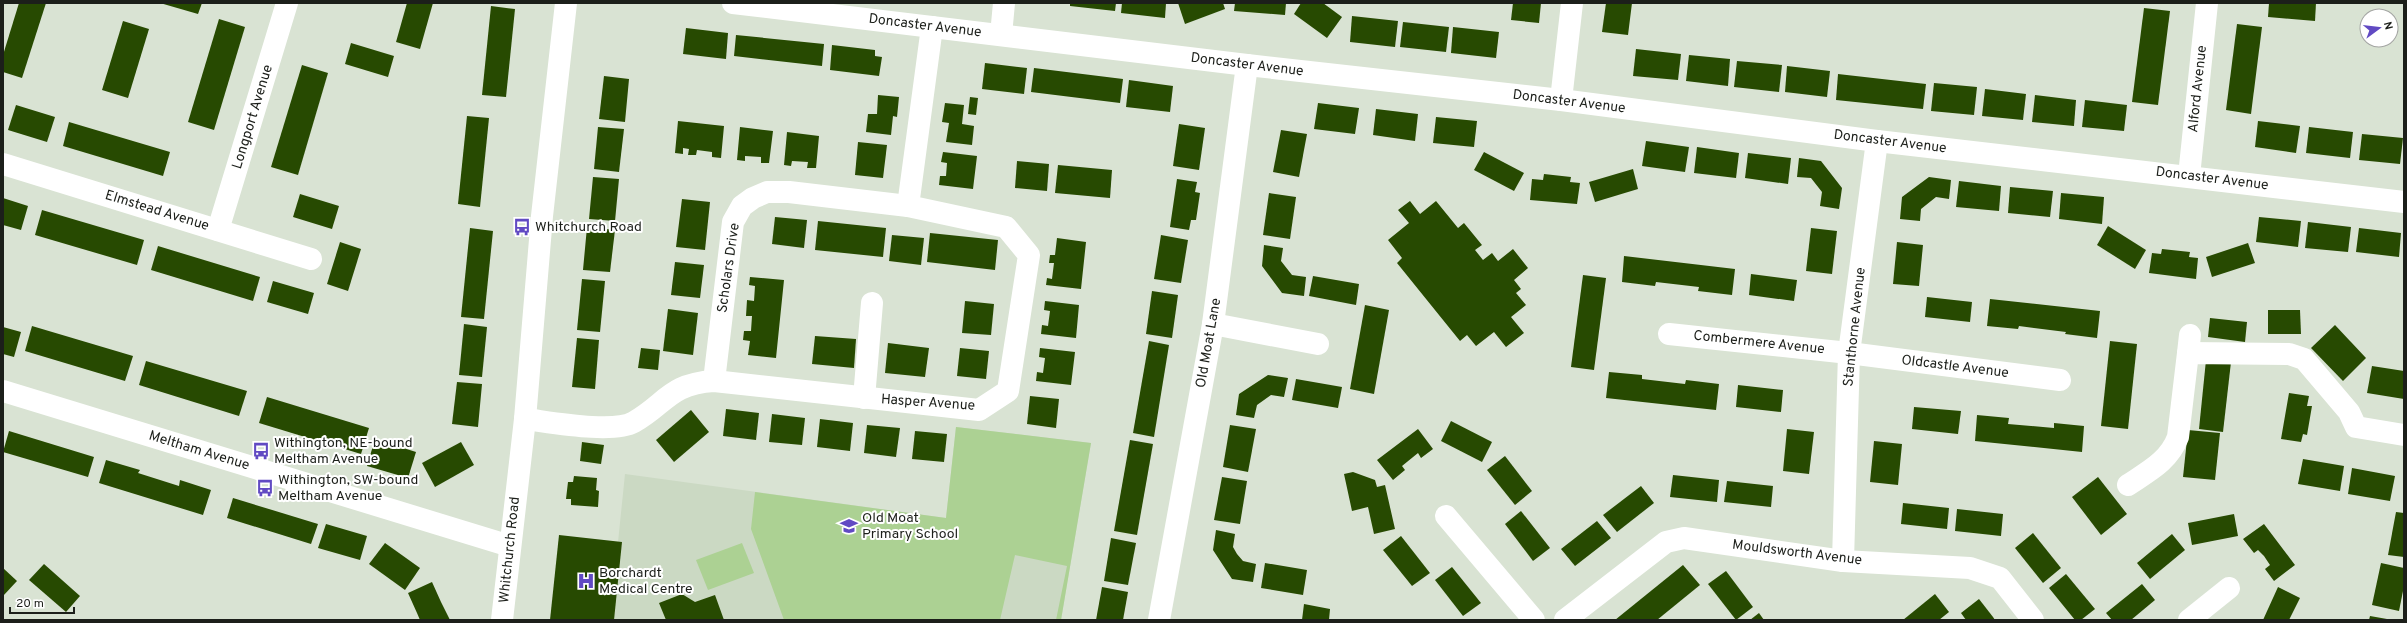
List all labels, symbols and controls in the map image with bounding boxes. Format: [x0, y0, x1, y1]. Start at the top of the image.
north arrow [2359, 8, 2399, 48]
street label: Doncaster Avenue [868, 11, 982, 41]
text: N [2380, 20, 2395, 31]
street label: Alford Avenue [2185, 44, 2211, 134]
street label: Doncaster Avenue [1190, 50, 1304, 80]
street label: Longport Avenue [229, 63, 277, 171]
street label: Doncaster Avenue [1512, 87, 1626, 117]
street label: Doncaster Avenue [1833, 127, 1947, 157]
street label: Doncaster Avenue [2155, 164, 2269, 194]
street label: Elmstead Avenue [103, 187, 211, 235]
bus stop icon: Whitchurch Road [512, 217, 532, 237]
place label: Whitchurch Road [535, 219, 642, 236]
street label: Scholars Drive [714, 222, 744, 314]
street label: Stanthorne Avenue [1840, 266, 1870, 388]
street label: Old Moat Lane [1193, 297, 1225, 389]
street label: Combermere Avenue [1693, 328, 1825, 358]
street label: Oldcastle Avenue [1900, 352, 2010, 382]
street label: Hasper Avenue [880, 391, 976, 415]
street label: Meltham Avenue [147, 428, 251, 474]
place label: Withington, NE-bound Meltham Avenue [274, 435, 413, 468]
bus stop icon: Withington, NE-bound Meltham Avenue [251, 441, 271, 461]
place label: Withington, SW-bound Meltham Avenue [278, 472, 418, 505]
bus stop icon: Withington, SW-bound Meltham Avenue [255, 478, 275, 498]
street label: Whitchurch Road [496, 496, 524, 604]
place label: Old Moat Primary School [862, 510, 958, 543]
school or university icon: Old Moat Primary School [839, 516, 859, 536]
street label: Mouldsworth Avenue [1731, 537, 1863, 569]
place label: Borchardt Medical Centre [599, 565, 693, 598]
hospital icon: Borchardt Medical Centre [576, 571, 596, 591]
scale bar [10, 589, 74, 615]
text: 20 m [16, 596, 44, 612]

